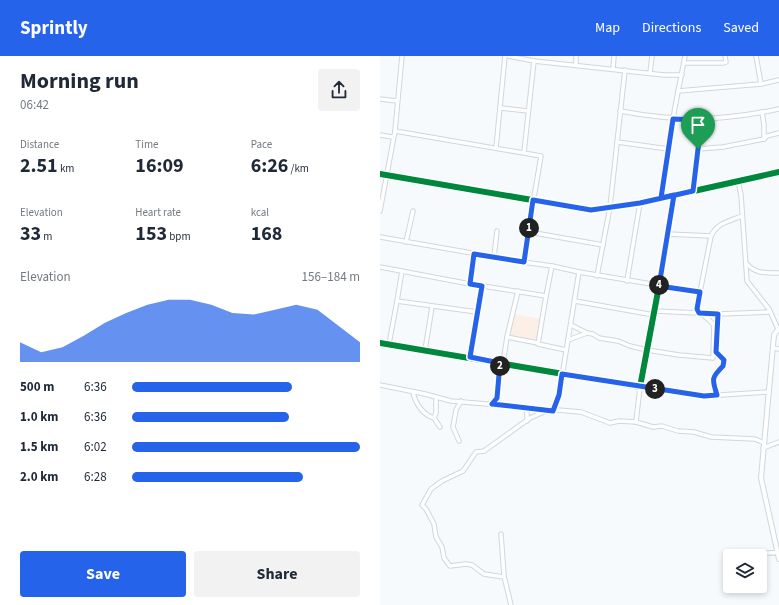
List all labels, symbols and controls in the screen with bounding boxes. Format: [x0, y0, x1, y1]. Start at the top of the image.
text: Sprintly [20, 15, 88, 42]
text: Map [595, 18, 620, 38]
text: Directions [642, 18, 701, 38]
text: Saved [723, 18, 759, 38]
text: Morning run [20, 65, 139, 97]
button: share [318, 69, 360, 111]
text: 06:42 [20, 96, 49, 114]
pin [681, 108, 715, 149]
icon: arrive [687, 114, 709, 136]
text: Distance [20, 137, 59, 152]
text: Time [135, 137, 159, 152]
text: Pace [251, 137, 272, 152]
text: 2.51 [20, 152, 58, 180]
text: 16:09 [135, 152, 184, 180]
text: 6:26 [251, 152, 288, 180]
text: km [58, 161, 74, 176]
text: /km [288, 161, 309, 176]
text: Elevation [20, 205, 63, 220]
text: Heart rate [135, 205, 181, 220]
text: kcal [251, 205, 269, 220]
pin: 1 [519, 218, 539, 238]
text: 33 [20, 220, 41, 248]
text: 153 [135, 220, 167, 248]
text: 168 [251, 220, 282, 248]
text: 1 [526, 220, 532, 235]
text: m [41, 229, 52, 244]
text: bpm [167, 229, 191, 244]
text: Elevation [20, 268, 71, 286]
text: 156–184 m [302, 268, 360, 286]
pin: 4 [649, 275, 669, 295]
text: 4 [656, 277, 662, 292]
pin: 2 [490, 356, 510, 376]
text: 2 [497, 358, 503, 373]
text: 500 m [20, 378, 54, 396]
text: 6:36 [84, 378, 107, 396]
pin: 3 [645, 379, 665, 399]
text: 3 [652, 381, 658, 396]
text: 1.0 km [20, 408, 59, 426]
text: 6:36 [84, 408, 107, 426]
text: 1.5 km [20, 438, 59, 456]
text: 6:02 [84, 438, 107, 456]
text: 2.0 km [20, 468, 59, 486]
text: 6:28 [84, 468, 107, 486]
map controls [723, 549, 767, 593]
button: layers [723, 549, 767, 593]
button: Save [20, 551, 186, 597]
button: Share [194, 551, 360, 597]

